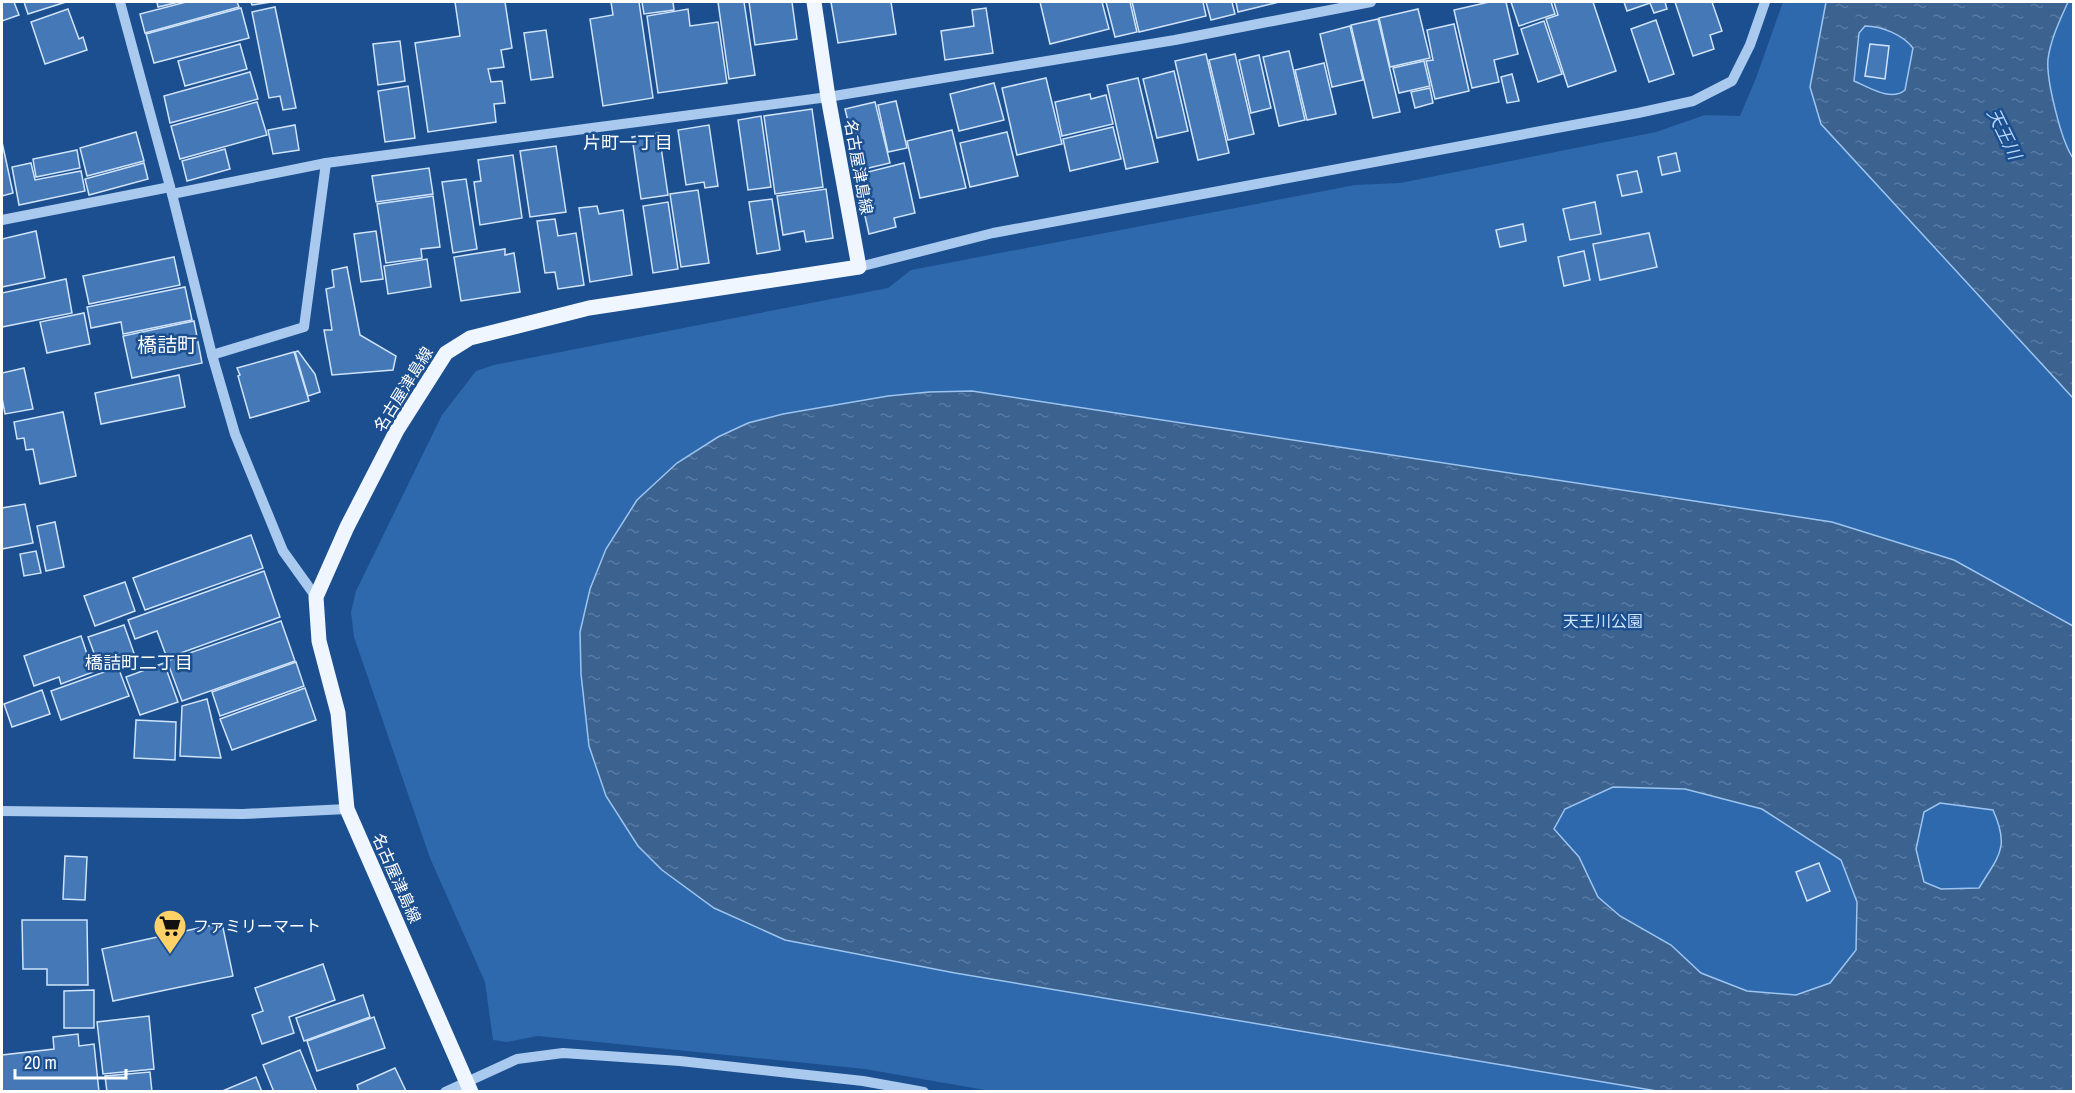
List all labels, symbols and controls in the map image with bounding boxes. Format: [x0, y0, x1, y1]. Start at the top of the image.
water label: 天王川 [1981, 104, 2028, 165]
street label: 名古屋津島線 [840, 118, 878, 216]
district label: 片町一丁目 [583, 130, 673, 155]
district label: 橋詰町 [137, 331, 197, 358]
street label: 名古屋津島線 [368, 342, 438, 436]
park label: 天王川公園 [1563, 610, 1643, 632]
district label: 橋詰町二丁目 [85, 650, 193, 675]
street label: 名古屋津島線 [367, 830, 427, 926]
supermarket icon: ファミリーマート [152, 908, 188, 955]
place label: ファミリーマート [193, 915, 321, 937]
scale bar [15, 1042, 126, 1080]
text: 20 m [24, 1050, 57, 1075]

